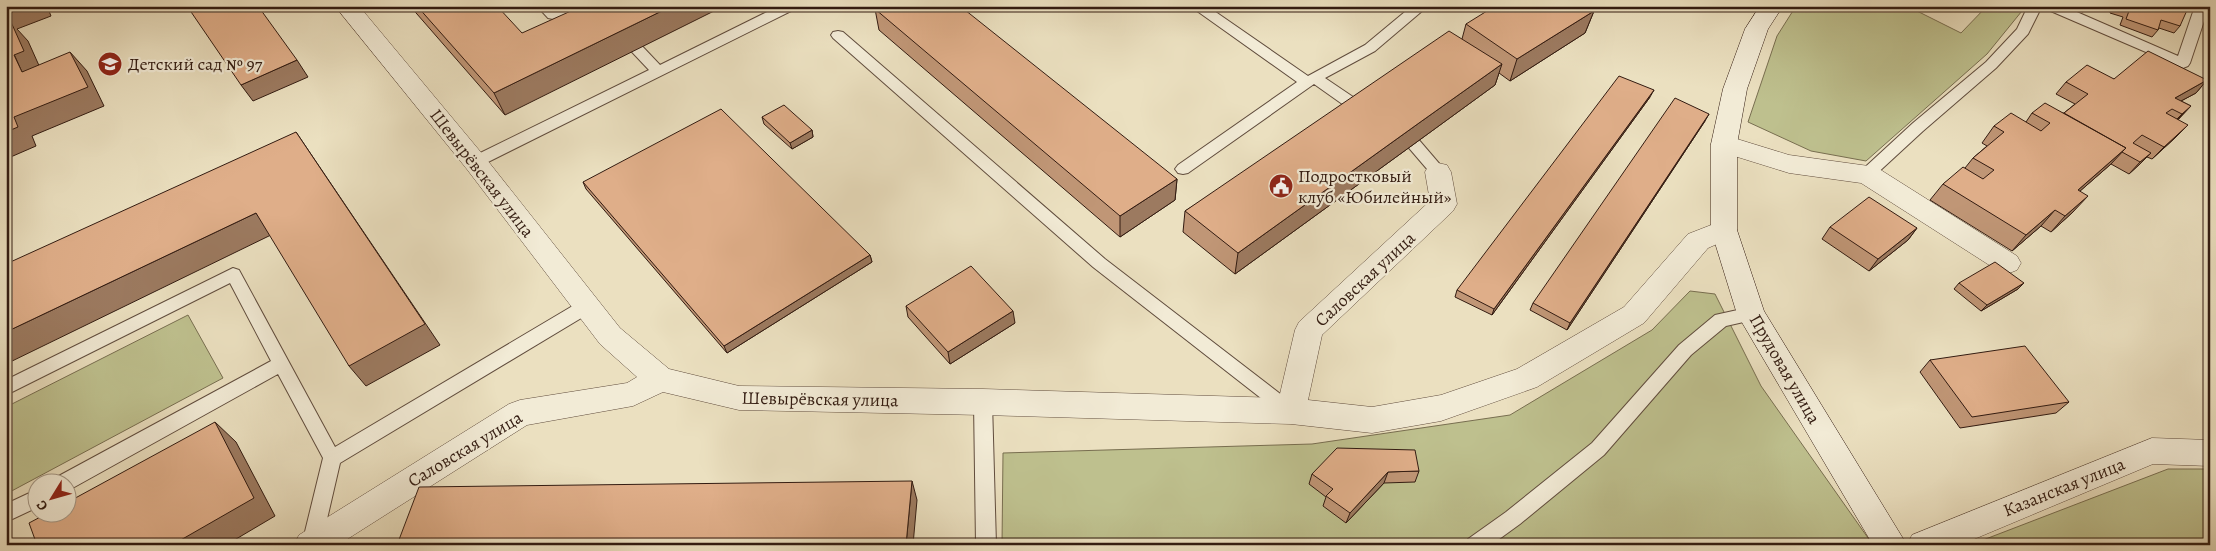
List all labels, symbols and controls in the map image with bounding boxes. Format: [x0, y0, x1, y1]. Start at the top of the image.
school or university icon: Детский сад № 97 [97, 51, 123, 77]
place label: Детский сад № 97 [128, 52, 263, 76]
street label: Шевырёвская улица [424, 104, 540, 243]
place label: Подростковый клуб «Юбилейный» [1298, 164, 1452, 209]
public building icon: Подростковый клуб «Юбилейный» [1268, 173, 1294, 199]
street label: Саловская улица [1309, 226, 1421, 332]
street label: Прудовая улица [1744, 310, 1827, 429]
street label: Шевырёвская улица [741, 386, 899, 412]
street label: Саловская улица [403, 405, 527, 493]
street label: Казанская улица [2000, 451, 2129, 522]
north arrow [28, 474, 78, 524]
text: С [32, 496, 52, 515]

